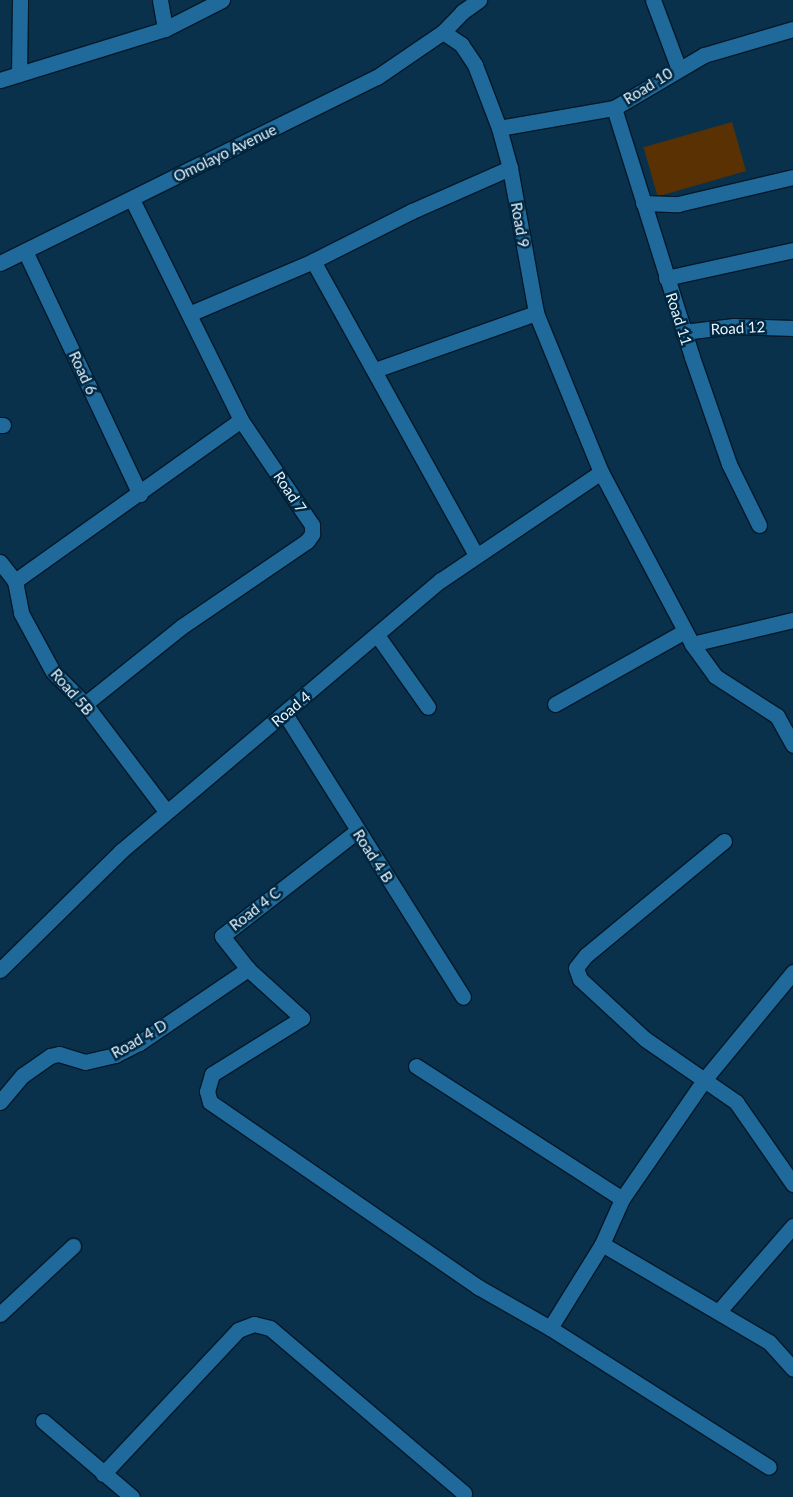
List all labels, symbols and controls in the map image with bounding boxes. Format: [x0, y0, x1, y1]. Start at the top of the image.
street label: Road 10 [620, 64, 676, 108]
street label: Omolayo Avenue [170, 120, 280, 186]
street label: Road 9 [507, 201, 533, 249]
street label: Road 11 [662, 290, 696, 348]
street label: Road 12 [710, 318, 766, 338]
street label: Road 6 [65, 348, 101, 398]
street label: Road 7 [270, 468, 310, 516]
street label: Road 5B [47, 665, 97, 719]
street label: Road 4 [268, 687, 314, 731]
street label: Road 4 B [349, 826, 397, 886]
street label: Road 4 C [226, 884, 284, 934]
street label: Road 4 D [108, 1016, 170, 1062]

